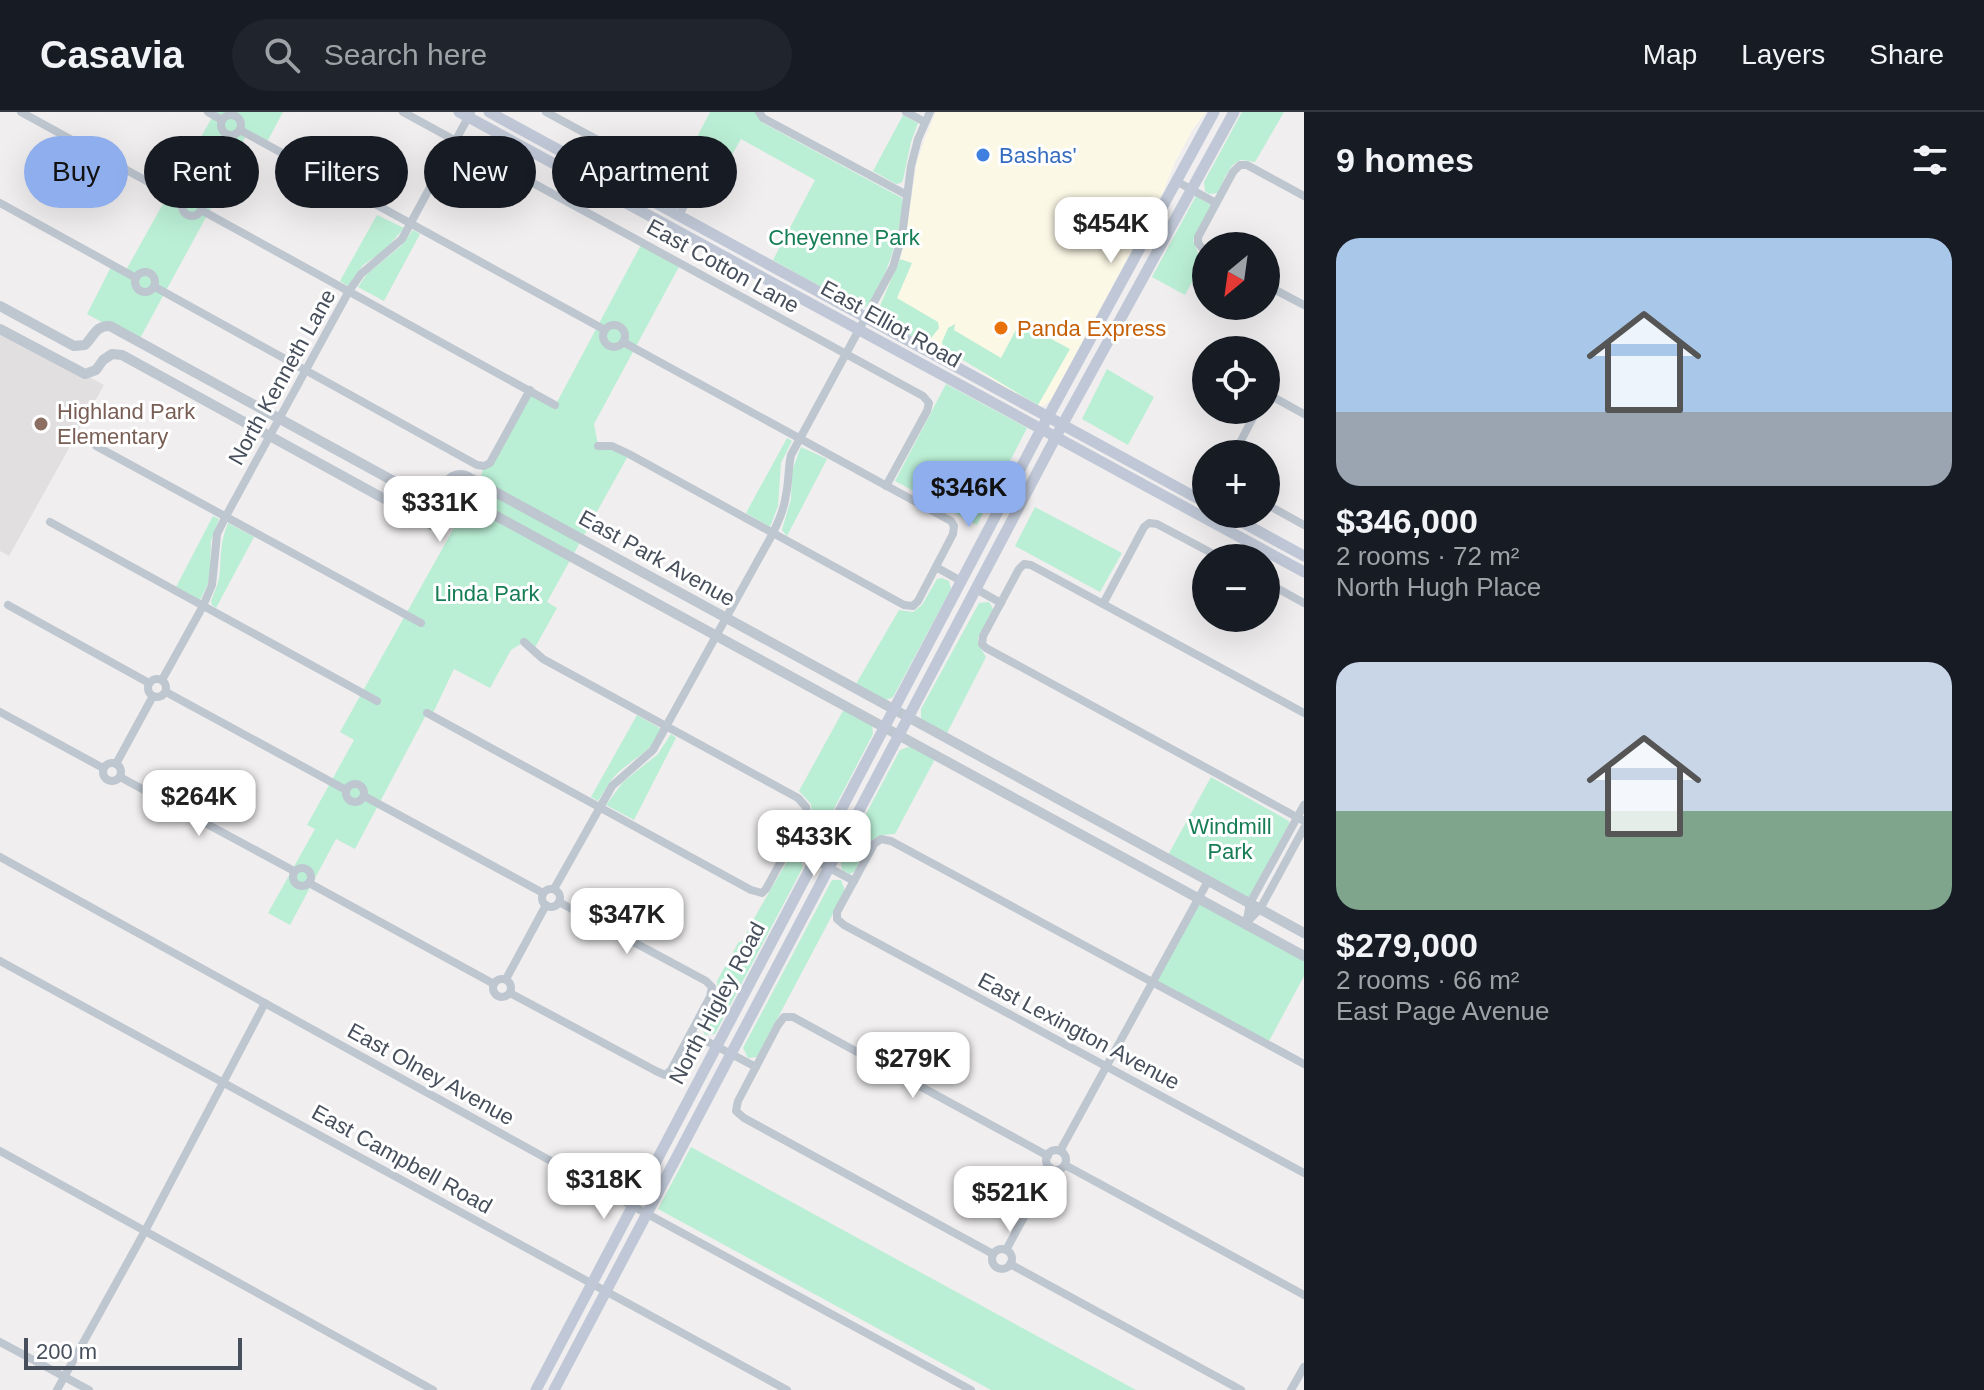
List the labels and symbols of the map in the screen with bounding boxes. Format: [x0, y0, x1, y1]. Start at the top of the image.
place label: Bashas' [999, 143, 1077, 168]
marker: Bashas' [974, 146, 992, 164]
pin: $454K [1055, 197, 1167, 265]
street label: East Cotton Lane [643, 214, 803, 318]
park label: Cheyenne Park [768, 225, 921, 250]
north arrow [1192, 232, 1280, 320]
street label: East Elliot Road [816, 275, 966, 373]
street label: North Kenneth Lane [223, 285, 341, 469]
place label: Panda Express [1017, 316, 1166, 341]
marker: Panda Express [992, 319, 1010, 337]
place label: Highland Park Elementary [57, 399, 196, 449]
marker: Highland Park Elementary [32, 415, 50, 433]
pin: $346K [913, 461, 1025, 529]
pin: $331K [384, 476, 496, 544]
street label: East Park Avenue [575, 505, 739, 611]
park label: Linda Park [434, 581, 541, 606]
pin: $264K [143, 770, 255, 838]
pin: $433K [758, 810, 870, 878]
park label: Windmill Park [1188, 814, 1272, 864]
pin: $347K [571, 888, 683, 956]
street label: North Higley Road [664, 918, 770, 1088]
street label: East Lexington Avenue [974, 967, 1184, 1095]
street label: East Olney Avenue [343, 1018, 519, 1130]
pin: $279K [857, 1032, 969, 1100]
street label: East Campbell Road [308, 1099, 496, 1219]
pin: $318K [548, 1153, 660, 1221]
pin: $521K [954, 1166, 1066, 1234]
scale bar [24, 1334, 242, 1370]

